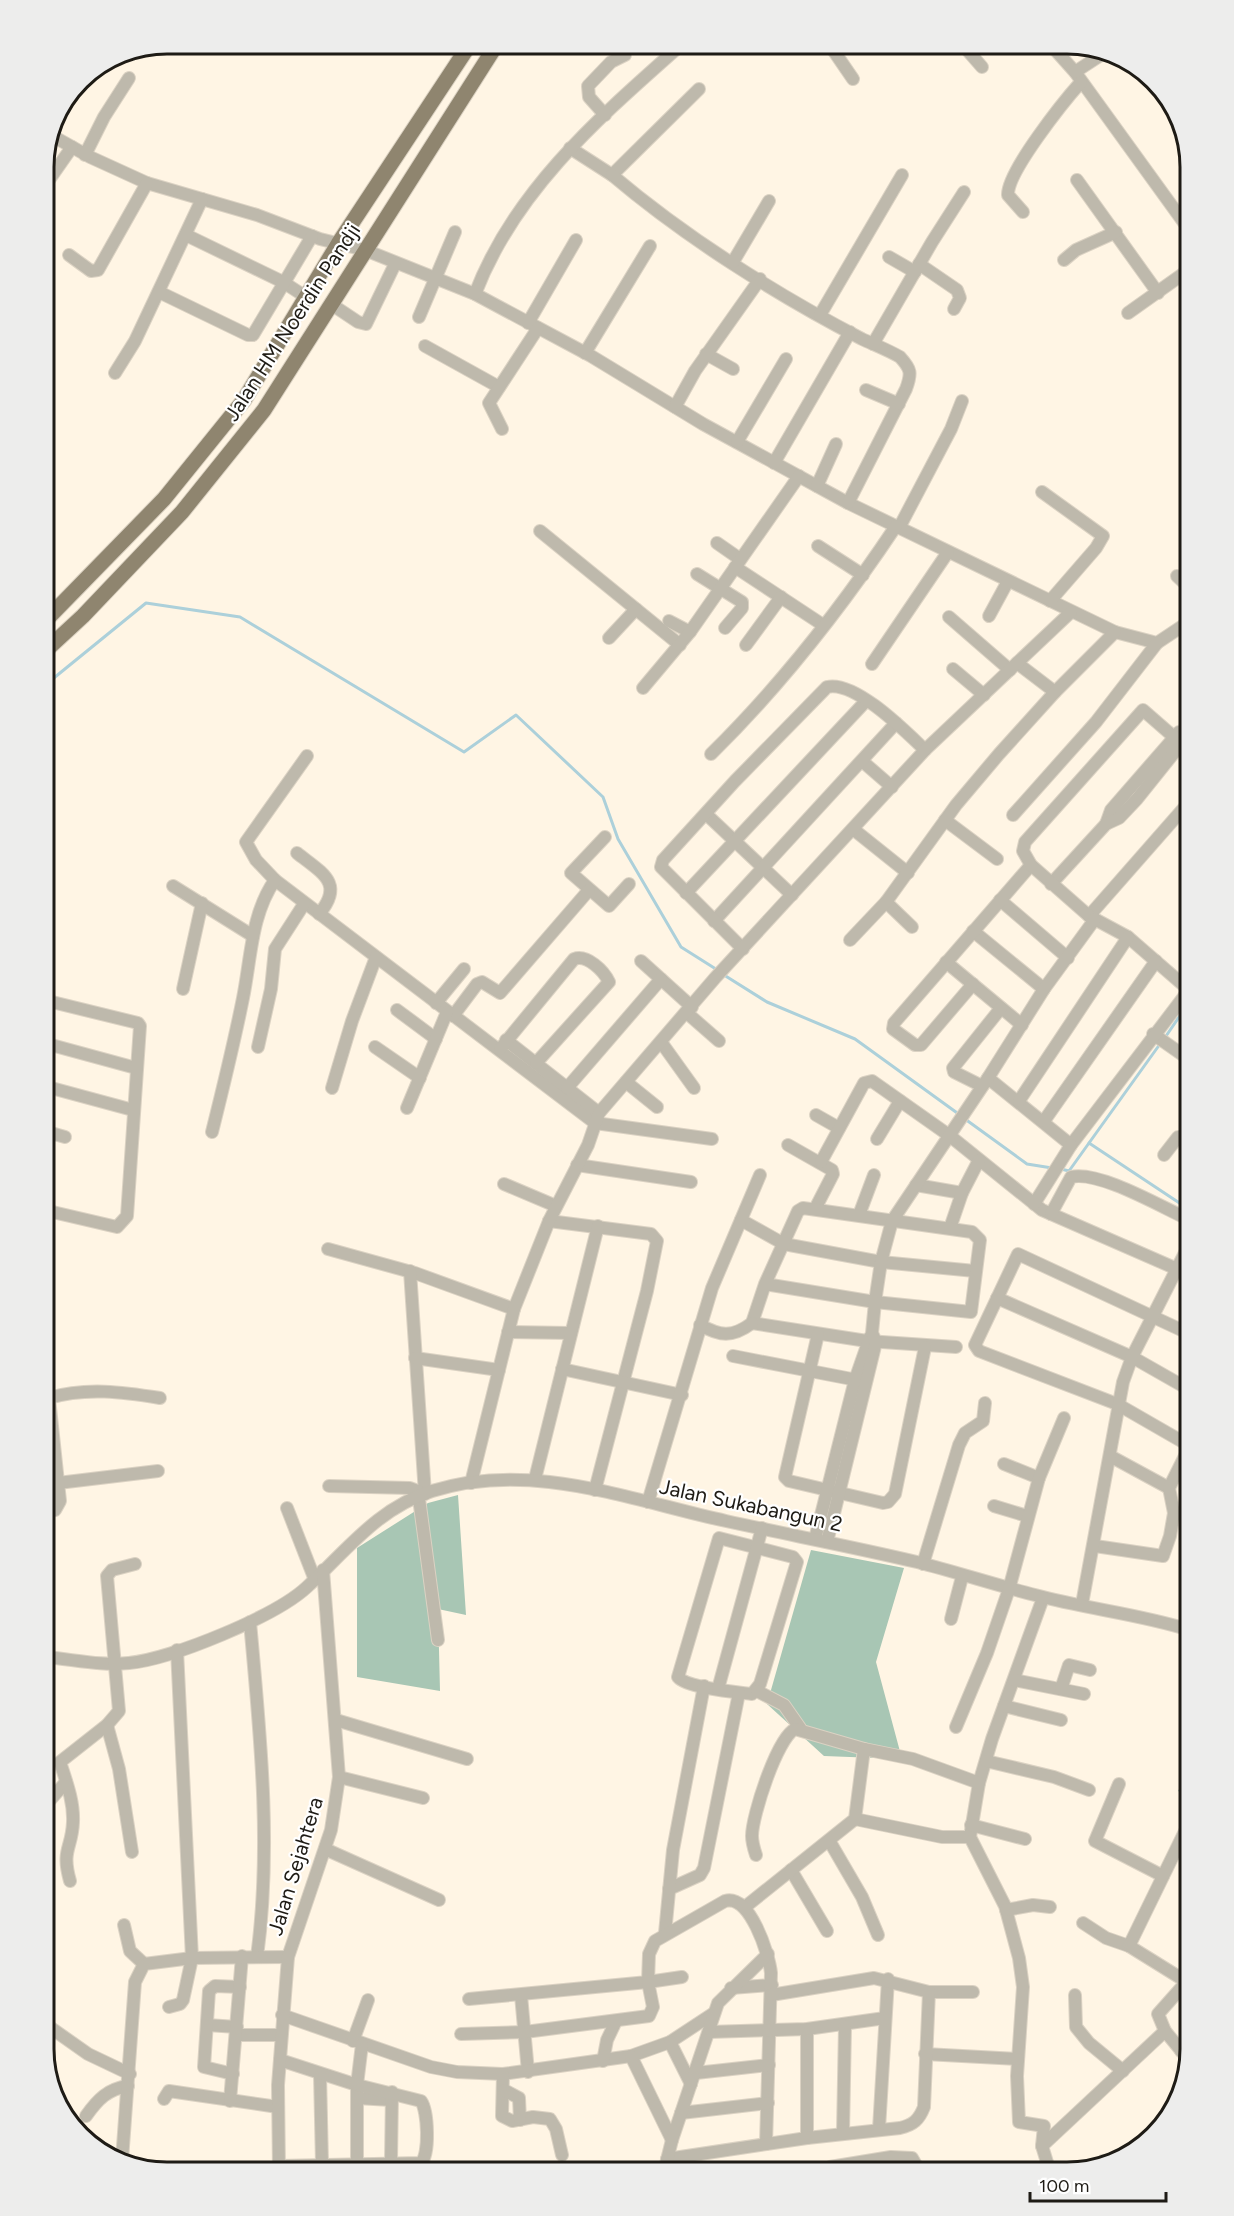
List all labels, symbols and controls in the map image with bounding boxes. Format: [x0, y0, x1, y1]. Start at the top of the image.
street label: Jalan HM Noerdin Pandji [219, 218, 365, 426]
street label: Jalan Sukabangun 2 [657, 1473, 845, 1537]
street label: Jalan Sejahtera [262, 1794, 328, 1938]
scale bar [1030, 2165, 1166, 2203]
text: 100 m [1039, 2175, 1089, 2197]

